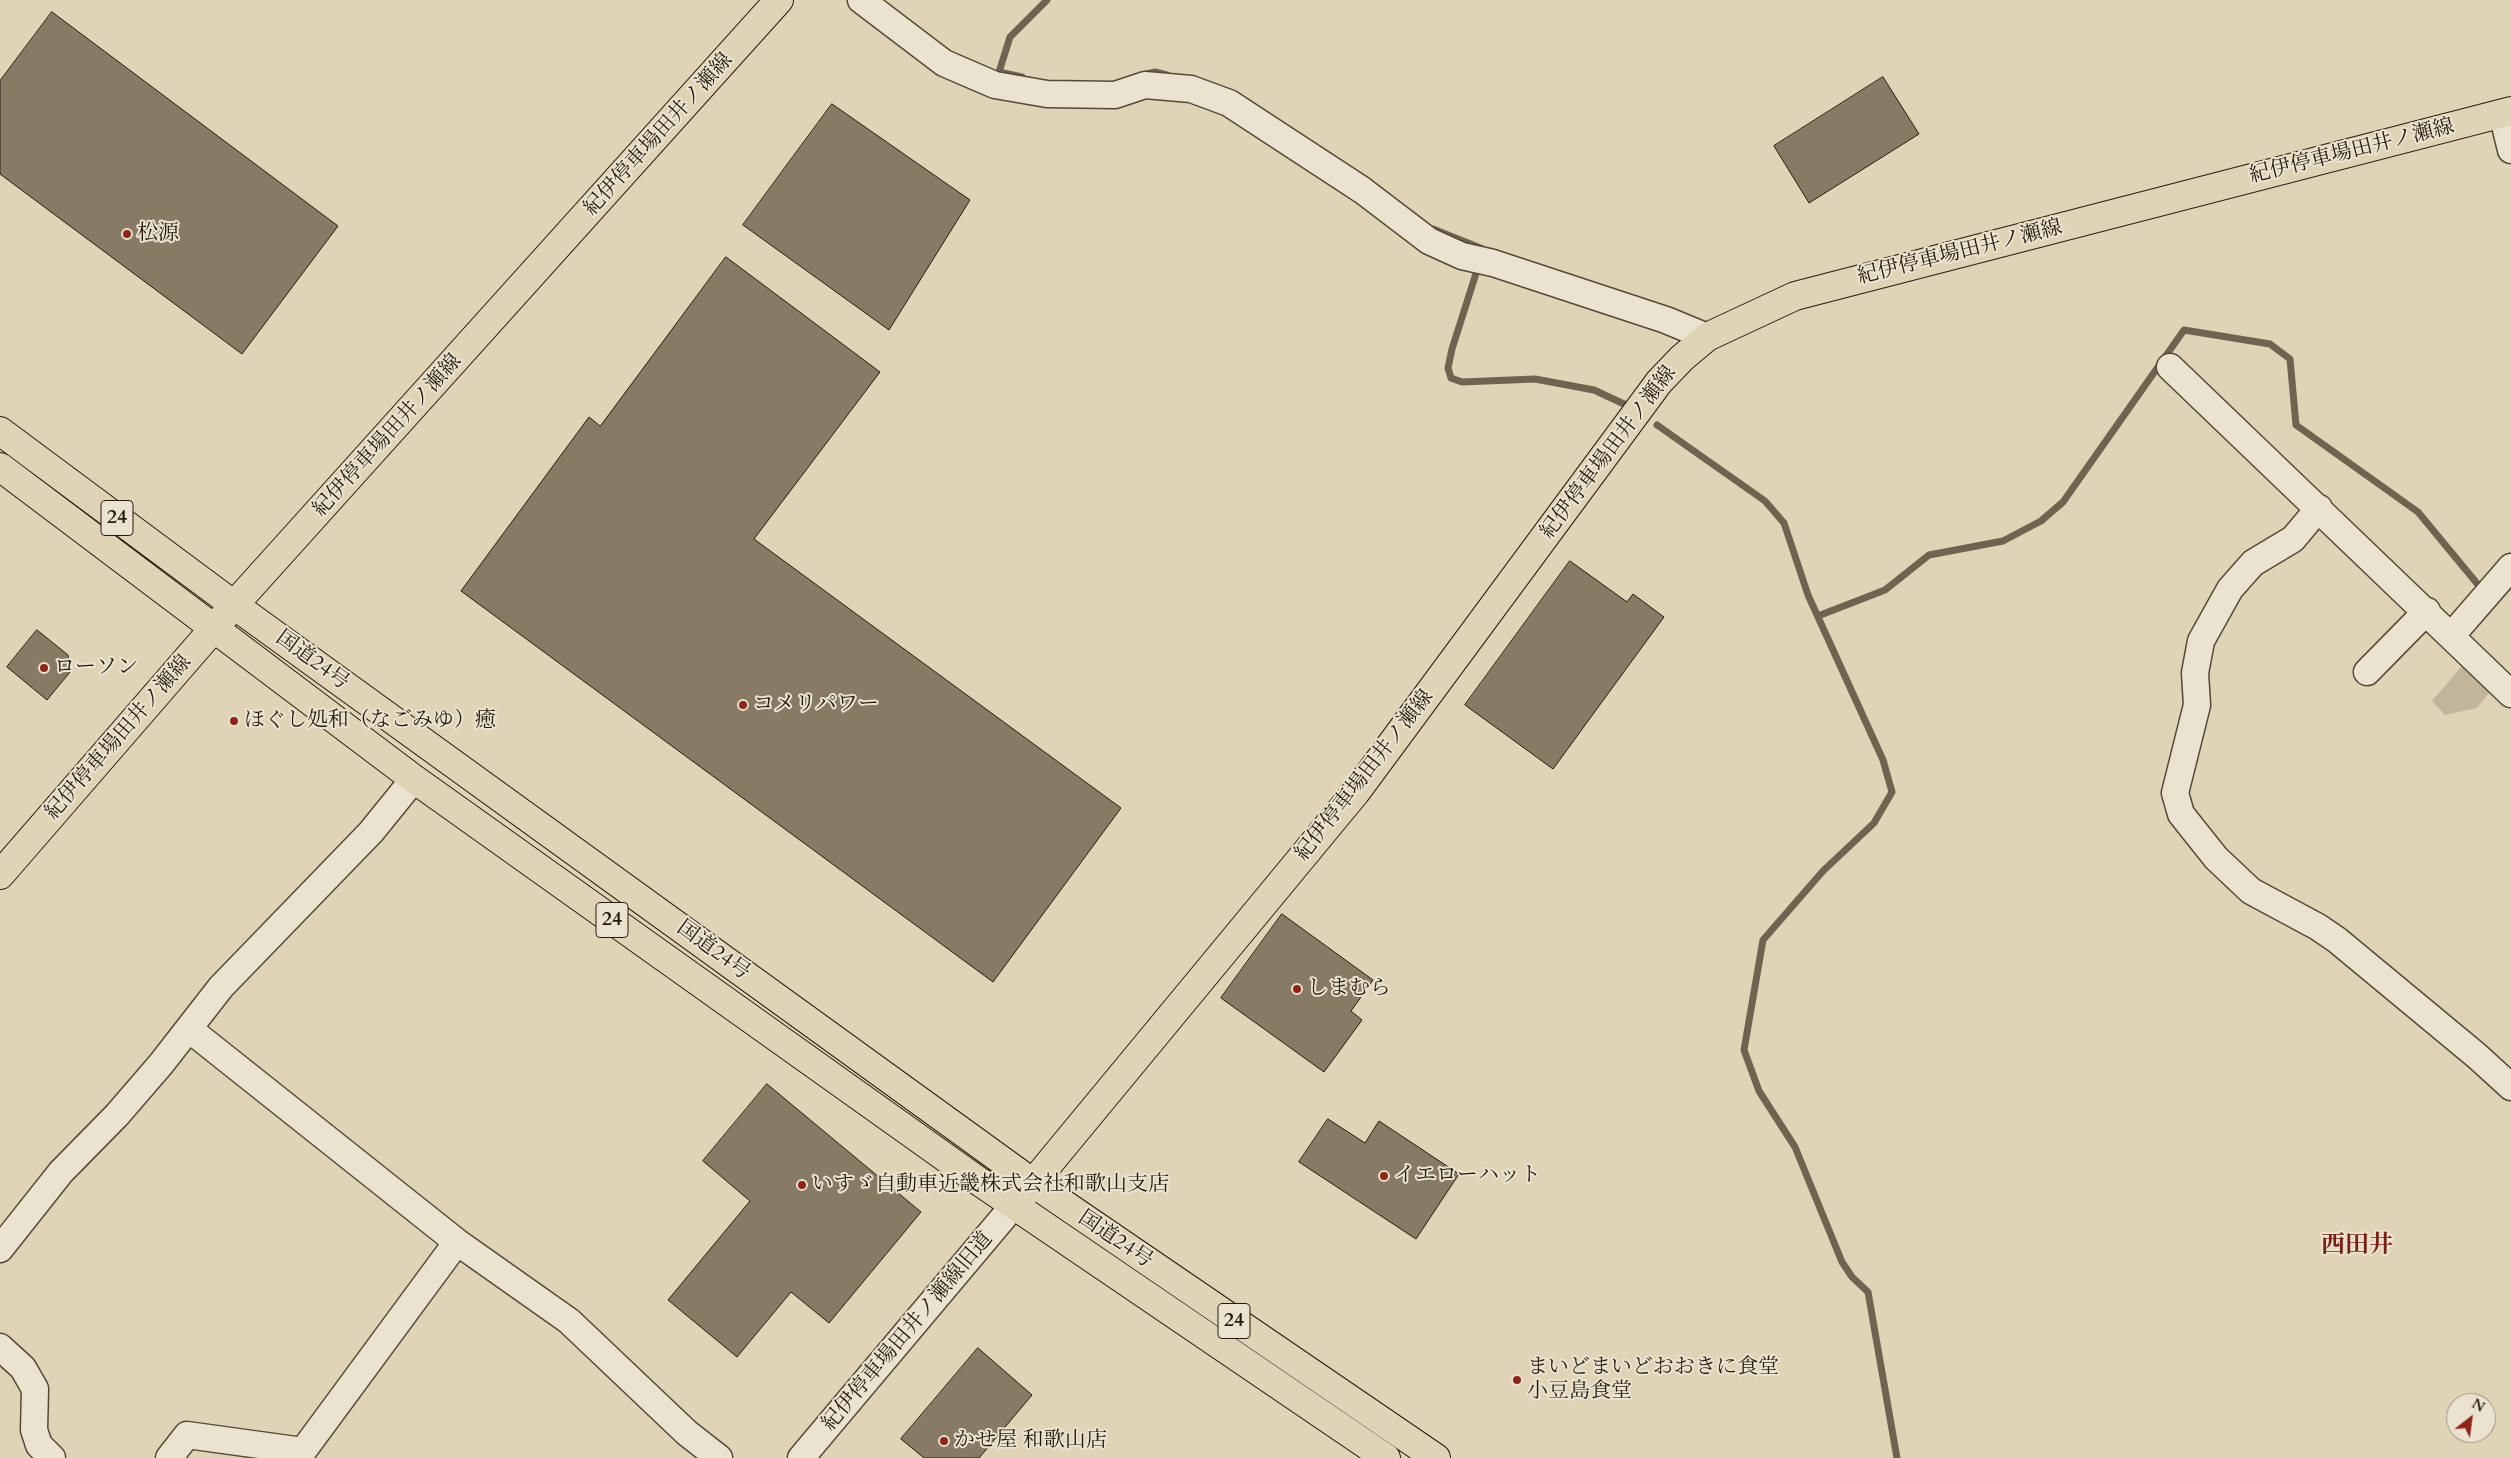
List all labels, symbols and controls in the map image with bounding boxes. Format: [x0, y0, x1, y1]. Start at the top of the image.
street label: 紀伊停車場田井ノ瀬線 [579, 49, 739, 221]
street label: 紀伊停車場田井ノ瀬線 [2247, 114, 2457, 190]
street label: 紀伊停車場田井ノ瀬線 [1855, 215, 2065, 291]
place label: 松源 [137, 221, 179, 247]
marker: 松源 [121, 228, 133, 240]
street label: 紀伊停車場田井ノ瀬線 [308, 350, 468, 522]
street label: 紀伊停車場田井ノ瀬線 [1536, 362, 1682, 544]
road number: 24 [101, 500, 133, 536]
street label: 国道24号 [270, 626, 354, 696]
street label: 紀伊停車場田井ノ瀬線 [41, 650, 197, 826]
place label: ローソン [54, 655, 138, 681]
marker: ローソン [38, 662, 50, 674]
street label: 紀伊停車場田井ノ瀬線 [1290, 686, 1440, 866]
place label: コメリパワー [753, 692, 879, 718]
marker: コメリパワー [737, 699, 749, 711]
place label: ほぐし処和（なごみゆ）癒 [244, 708, 496, 734]
marker: ほぐし処和（なごみゆ）癒 [228, 715, 240, 727]
road number: 24 [596, 902, 628, 938]
street label: 国道24号 [671, 916, 755, 986]
place label: しまむら [1307, 976, 1391, 1002]
marker: しまむら [1291, 983, 1303, 995]
place label: イエローハット [1394, 1163, 1541, 1189]
marker: イエローハット [1378, 1170, 1390, 1182]
place label: いすゞ自動車近畿株式会社和歌山支店 [812, 1172, 1169, 1198]
marker: いすゞ自動車近畿株式会社和歌山支店 [796, 1179, 808, 1191]
street label: 国道24号 [1073, 1206, 1157, 1274]
street label: 紀伊停車場田井ノ瀬線旧道 [817, 1227, 999, 1437]
district label: 西田井 [2321, 1232, 2393, 1260]
road number: 24 [1218, 1304, 1250, 1338]
place label: まいどまいどおおきに食堂 小豆島食堂 [1527, 1355, 1779, 1405]
marker: まいどまいどおおきに食堂 小豆島食堂 [1511, 1374, 1523, 1386]
north arrow [2446, 1393, 2496, 1443]
text: N [2468, 1394, 2488, 1417]
place label: かせ屋 和歌山店 [954, 1428, 1107, 1454]
marker: かせ屋 和歌山店 [938, 1435, 950, 1447]

